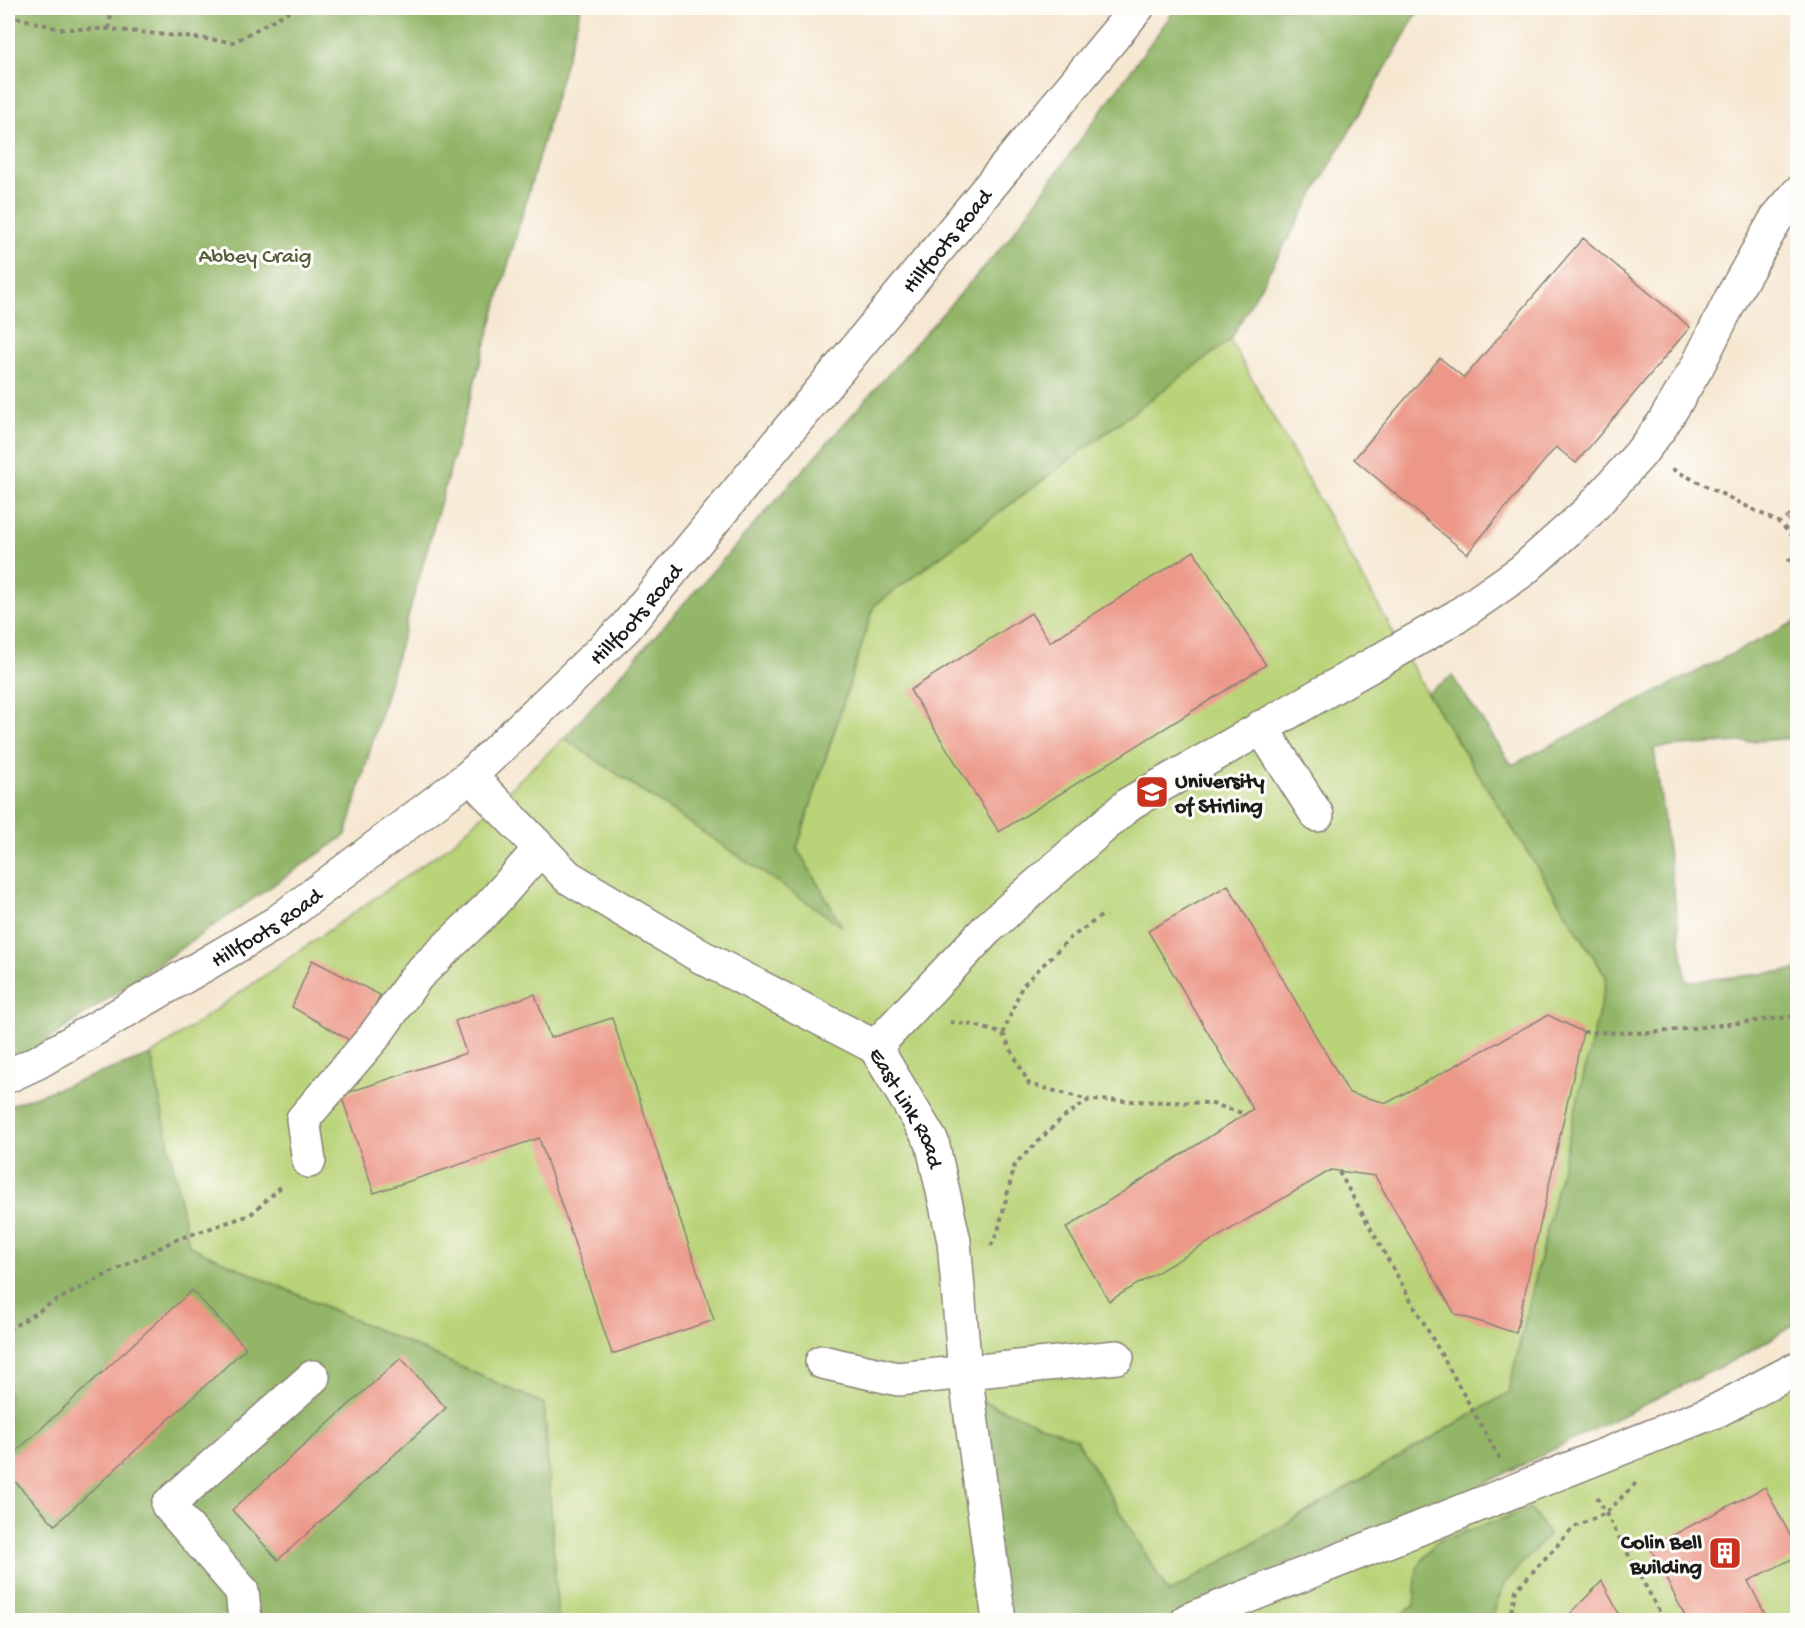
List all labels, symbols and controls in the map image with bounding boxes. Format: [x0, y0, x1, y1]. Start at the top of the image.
street label: Hillfoots Road [898, 183, 1001, 300]
park label: Abbey Craig [199, 245, 311, 271]
street label: Hillfoots Road [586, 558, 691, 672]
place label: University of Stirling [1174, 770, 1265, 821]
school or university icon: University of Stirling [1134, 774, 1170, 810]
street label: Hillfoots Road [207, 883, 330, 975]
street label: East Link Road [861, 1044, 947, 1173]
place label: Colin Bell Building [1620, 1531, 1702, 1582]
building icon: Colin Bell Building [1707, 1535, 1743, 1571]

